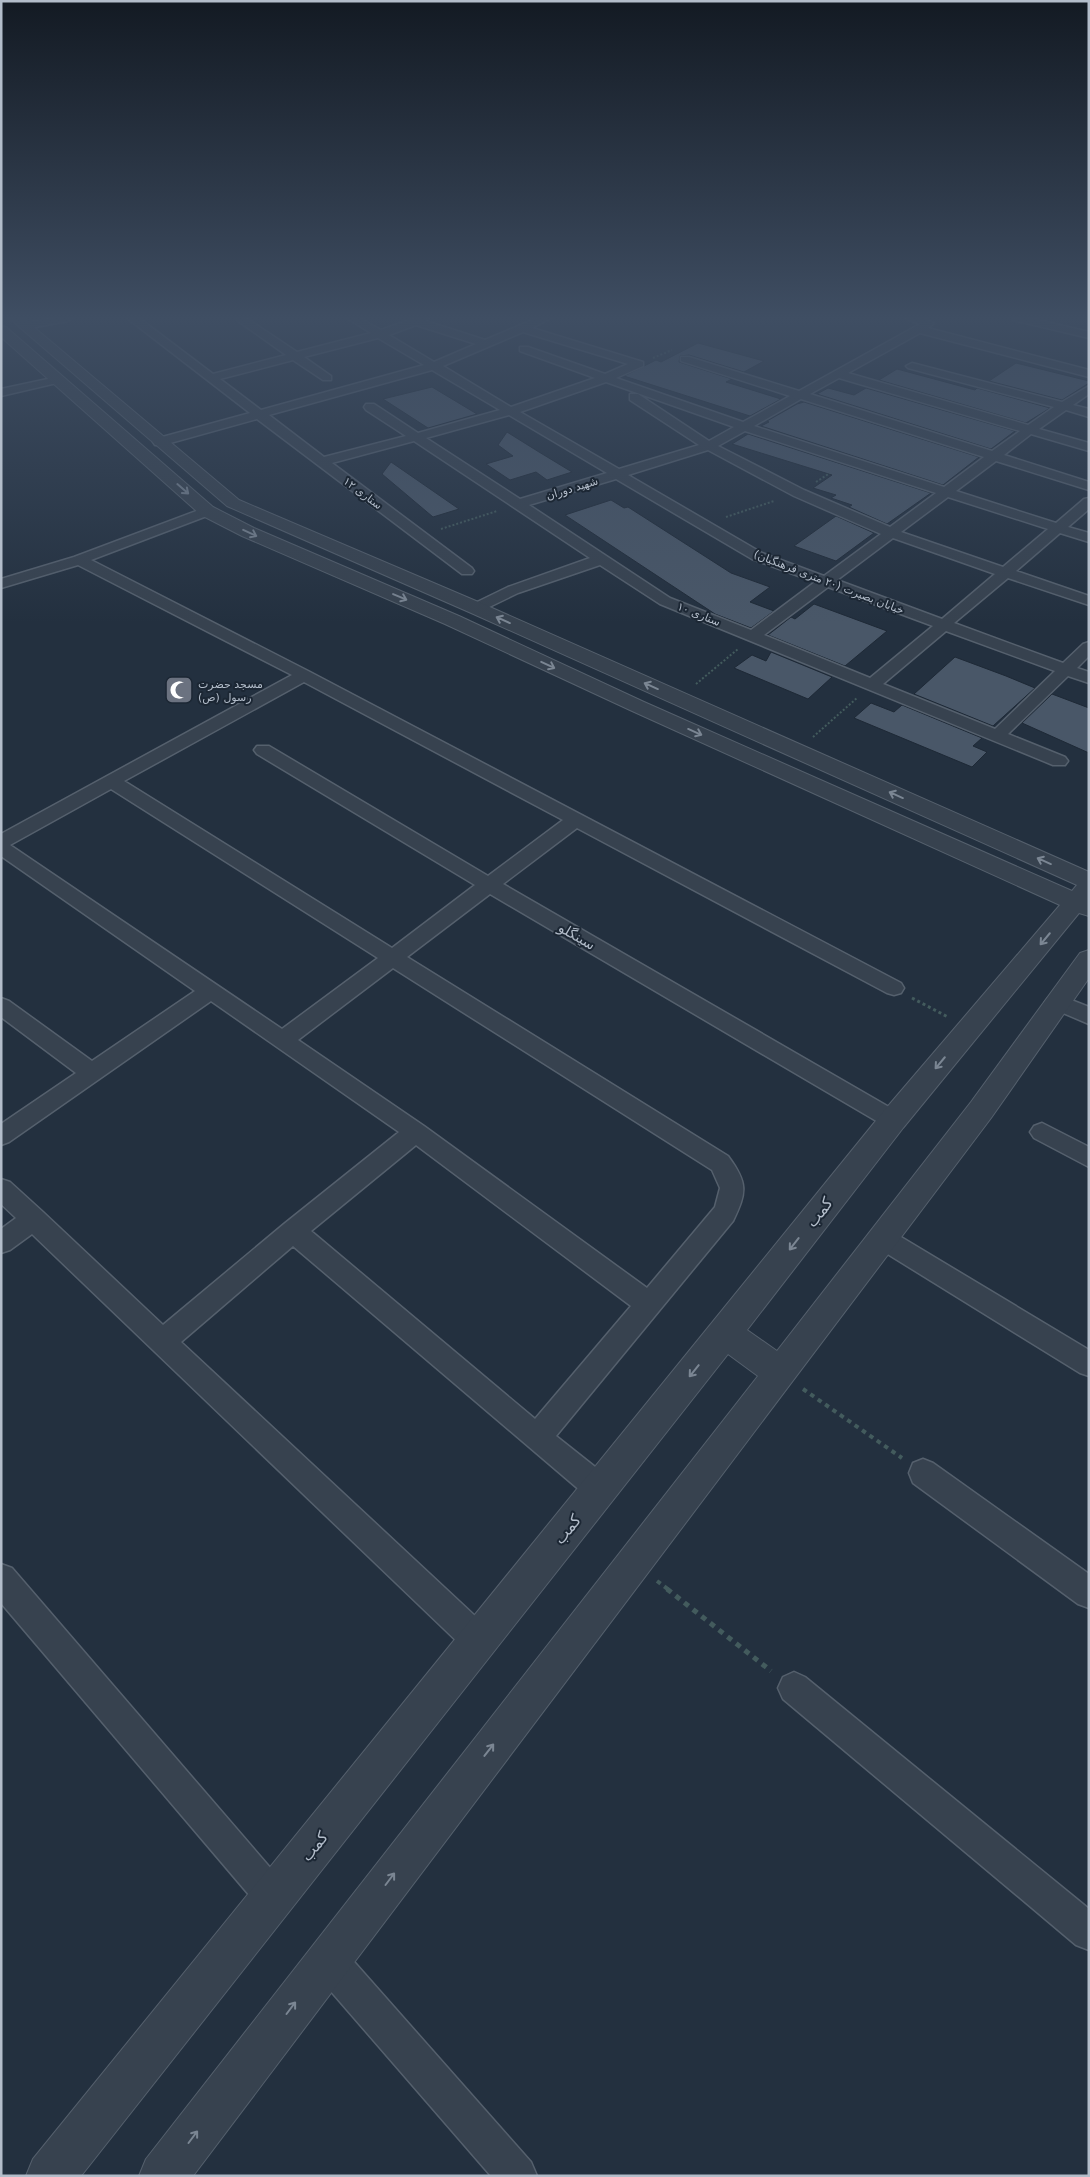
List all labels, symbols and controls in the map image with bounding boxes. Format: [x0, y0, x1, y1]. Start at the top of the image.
street label: شهید دوران [545, 474, 600, 503]
street label: ستاری ۱۲ [341, 475, 385, 512]
one-way arrow [176, 484, 189, 495]
one-way arrow [242, 529, 257, 539]
street label: خیابان بصیرت (۲۰ متری فرهنگیان) [752, 548, 906, 617]
one-way arrow [392, 593, 407, 603]
street label: ستاری ۱۰ [675, 600, 722, 629]
one-way arrow [496, 614, 511, 624]
one-way arrow [540, 660, 555, 670]
mosque icon: مسجد حضرت رسول (ص) [164, 675, 194, 705]
place label: مسجد حضرت رسول (ص) [198, 678, 263, 704]
one-way arrow [644, 680, 659, 690]
one-way arrow [687, 728, 702, 738]
one-way arrow [889, 789, 904, 799]
one-way arrow [1037, 855, 1052, 865]
street label: سینگلو [554, 919, 598, 954]
one-way arrow [1039, 932, 1051, 945]
one-way arrow [934, 1056, 945, 1069]
street label: کمب [802, 1193, 837, 1231]
one-way arrow [789, 1237, 800, 1250]
one-way arrow [688, 1365, 699, 1378]
street label: کمب [550, 1510, 585, 1548]
one-way arrow [484, 1744, 495, 1757]
street label: کمب [297, 1827, 332, 1865]
one-way arrow [385, 1873, 396, 1886]
one-way arrow [286, 2002, 297, 2015]
one-way arrow [187, 2131, 198, 2144]

